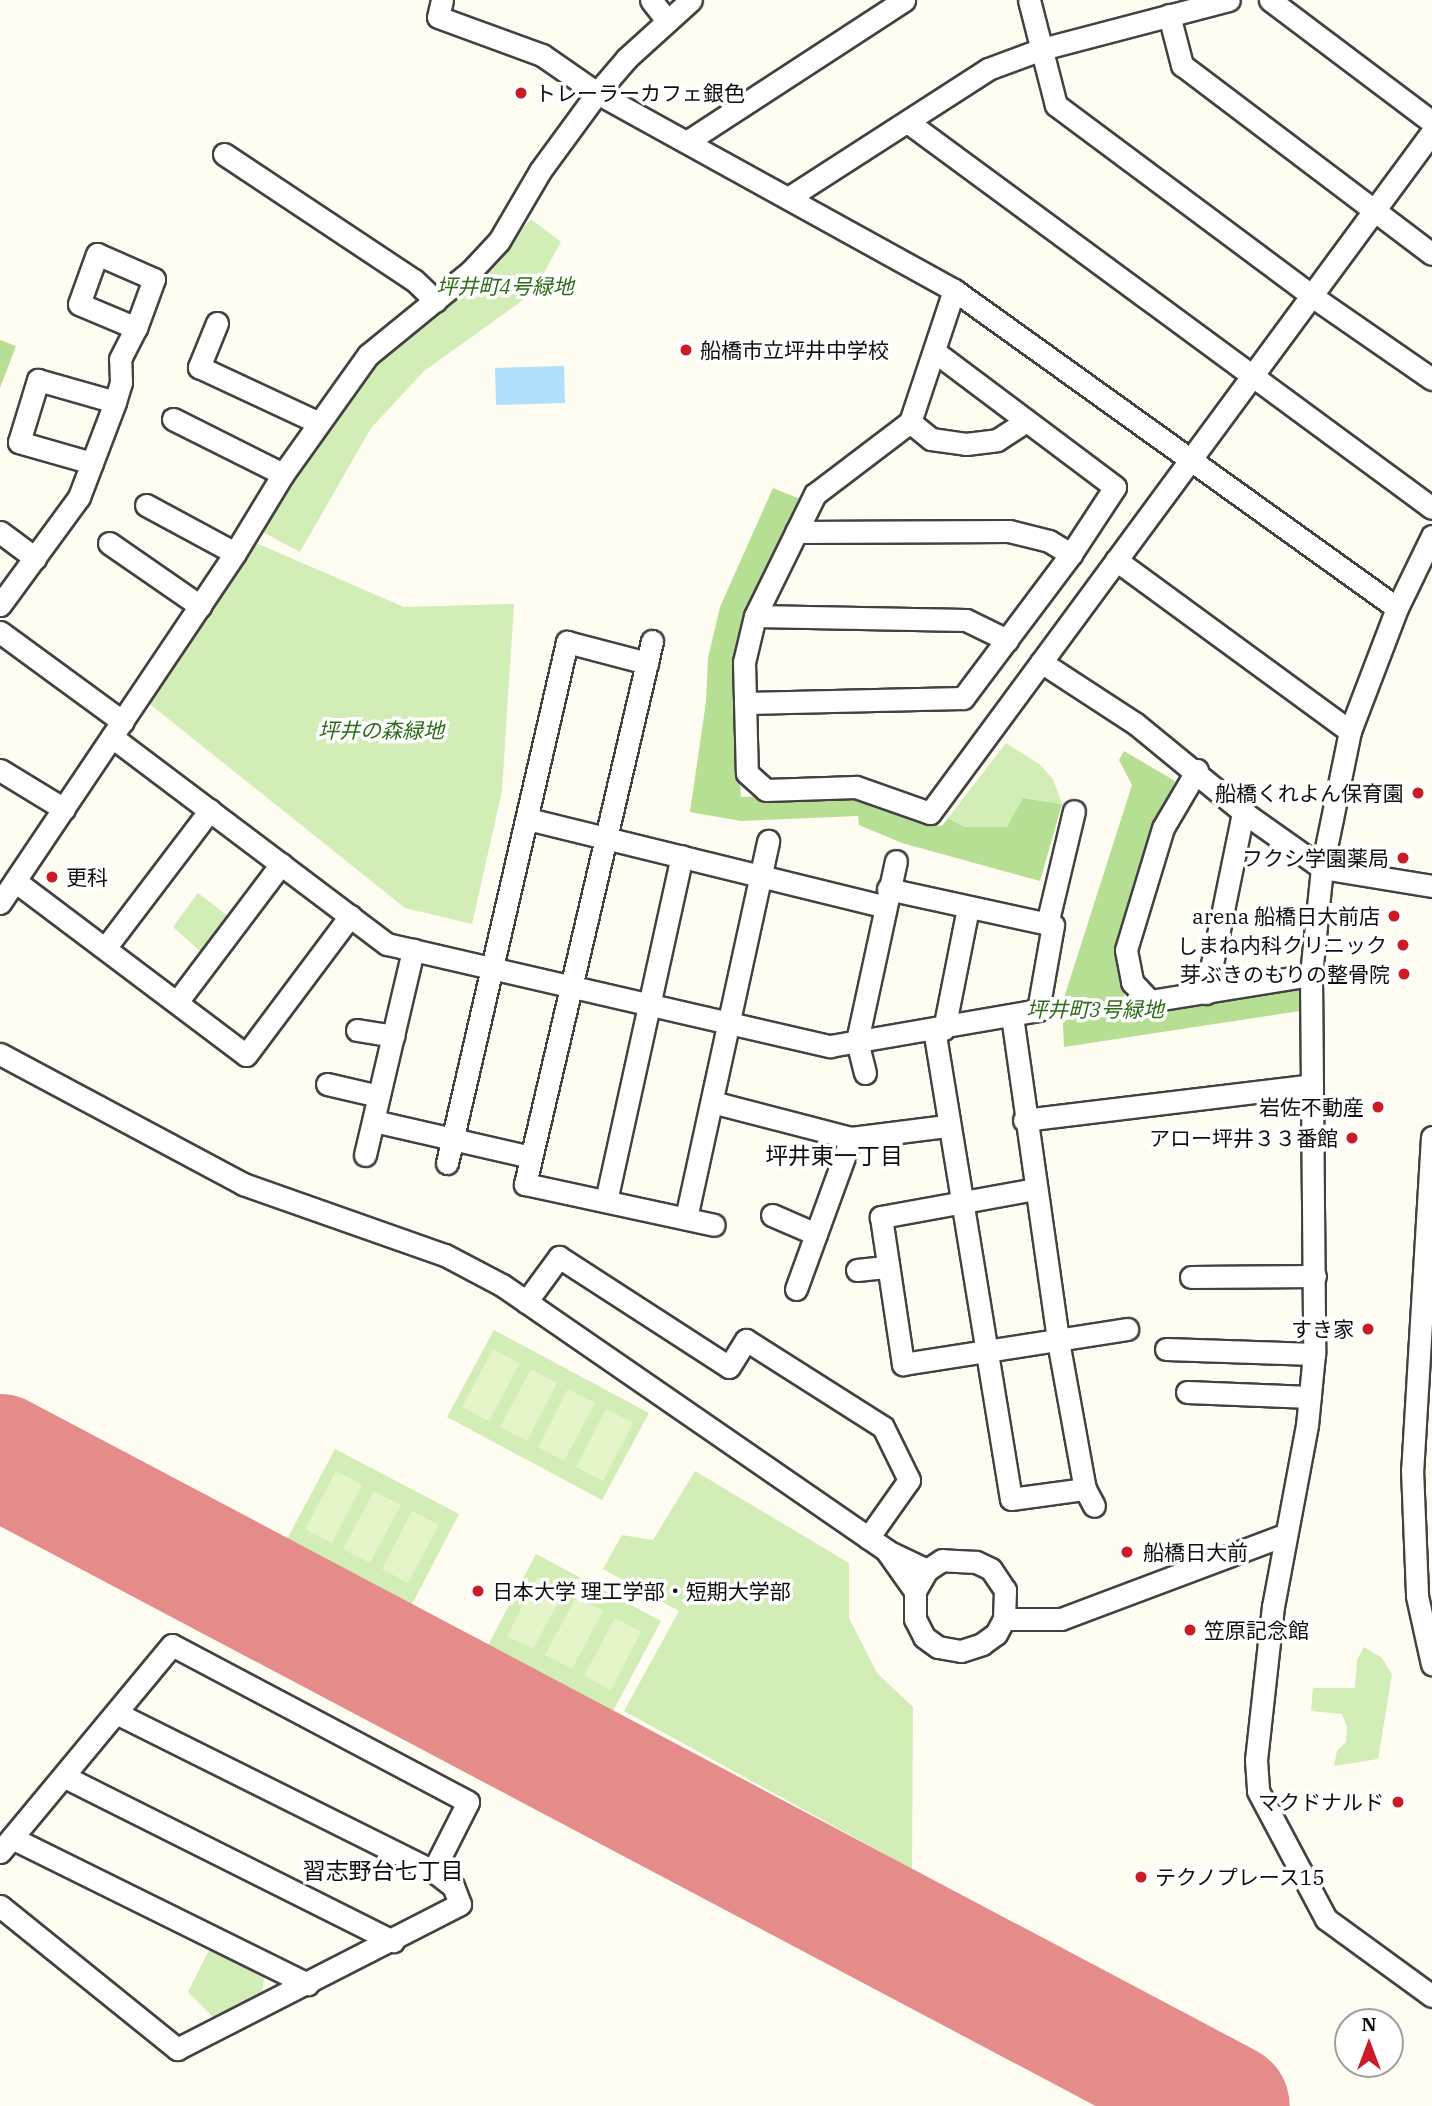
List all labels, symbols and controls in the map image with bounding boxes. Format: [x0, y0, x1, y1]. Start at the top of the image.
place label: トレーラーカフェ銀色 [535, 80, 745, 106]
marker: トレーラーカフェ銀色 [513, 85, 529, 101]
park label: 坪井町4号緑地 [436, 273, 574, 299]
place label: 船橋市立坪井中学校 [700, 337, 889, 363]
marker: 船橋市立坪井中学校 [678, 342, 694, 358]
park label: 坪井の森緑地 [318, 717, 444, 743]
place label: 船橋くれよん保育園 [1215, 780, 1404, 806]
marker: 船橋くれよん保育園 [1410, 785, 1426, 801]
place label: フクシ学園薬局 [1242, 845, 1389, 871]
marker: フクシ学園薬局 [1395, 850, 1411, 866]
place label: 更科 [66, 864, 108, 890]
marker: 更科 [44, 869, 60, 885]
place label: arena 船橋日大前店 [1192, 903, 1380, 929]
marker: arena 船橋日大前店 [1386, 908, 1402, 924]
place label: しまね内科クリニック [1177, 932, 1387, 958]
marker: しまね内科クリニック [1393, 935, 1413, 955]
place label: 芽ぶきのもりの整骨院 [1180, 961, 1390, 987]
marker: 芽ぶきのもりの整骨院 [1396, 966, 1412, 982]
park label: 坪井町3号緑地 [1026, 996, 1164, 1022]
place label: 岩佐不動産 [1259, 1094, 1364, 1120]
marker: 岩佐不動産 [1370, 1099, 1386, 1115]
place label: アロー坪井３３番館 [1149, 1125, 1338, 1151]
marker: アロー坪井３３番館 [1344, 1130, 1360, 1146]
district label: 坪井東一丁目 [765, 1141, 903, 1169]
place label: すき家 [1291, 1316, 1354, 1342]
marker: すき家 [1360, 1321, 1376, 1337]
place label: 船橋日大前 [1143, 1539, 1248, 1565]
marker: 船橋日大前 [1117, 1542, 1137, 1562]
place label: 日本大学 理工学部・短期大学部 [492, 1578, 791, 1604]
marker: 日本大学 理工学部・短期大学部 [470, 1583, 486, 1599]
place label: 笠原記念館 [1204, 1617, 1309, 1643]
marker: 笠原記念館 [1182, 1622, 1198, 1638]
place label: マクドナルド [1258, 1789, 1384, 1815]
marker: マクドナルド [1390, 1794, 1406, 1810]
district label: 習志野台七丁目 [303, 1856, 463, 1884]
place label: テクノプレース15 [1155, 1864, 1327, 1890]
marker: テクノプレース15 [1133, 1869, 1149, 1885]
north arrow [1334, 2008, 1404, 2078]
text: N [1361, 2012, 1377, 2036]

